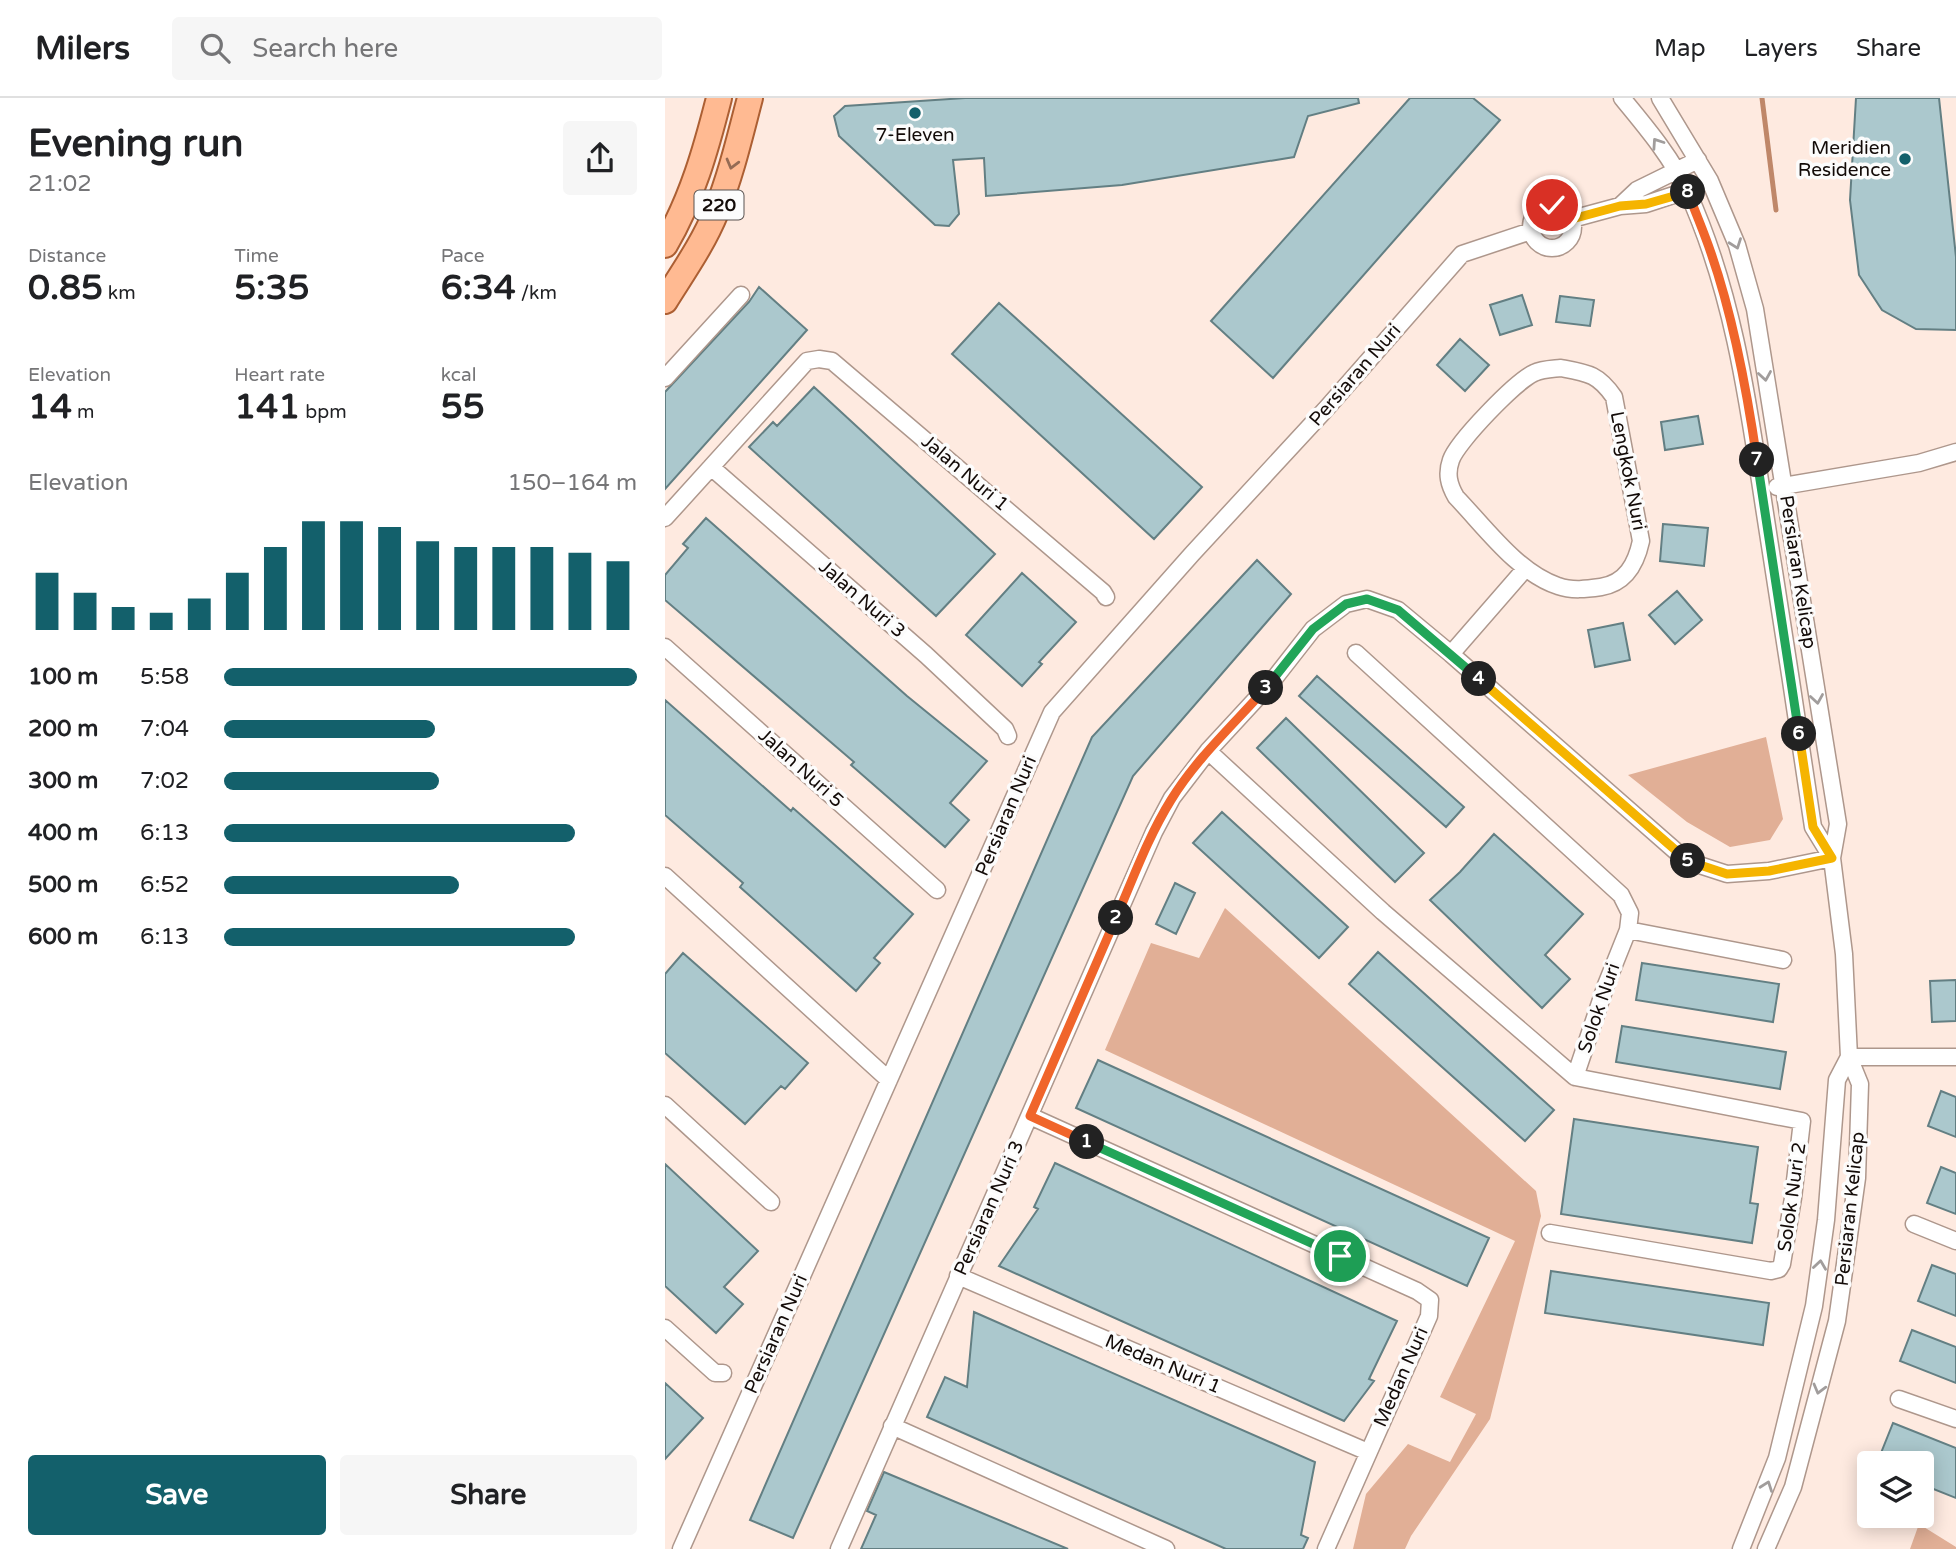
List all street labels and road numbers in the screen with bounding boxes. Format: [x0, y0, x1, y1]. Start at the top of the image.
road number: 220 [695, 190, 743, 220]
street label: Persiaran Nuri [1305, 319, 1405, 431]
street label: Lengkok Nuri [1606, 410, 1650, 532]
street label: Jalan Nuri 1 [917, 430, 1013, 516]
street label: Persiaran Kelicap [1775, 494, 1821, 650]
street label: Jalan Nuri 3 [814, 556, 910, 642]
street label: Jalan Nuri 5 [754, 724, 848, 812]
street label: Persiaran Nuri [971, 753, 1041, 879]
street label: Solok Nuri [1573, 960, 1625, 1056]
street label: Persiaran Kelicap [1831, 1131, 1869, 1287]
street label: Persiaran Nuri 3 [949, 1137, 1029, 1279]
street label: Solok Nuri 2 [1773, 1141, 1811, 1253]
street label: Persiaran Nuri [740, 1271, 812, 1397]
street label: Medan Nuri [1369, 1324, 1433, 1430]
street label: Medan Nuri 1 [1102, 1330, 1224, 1398]

